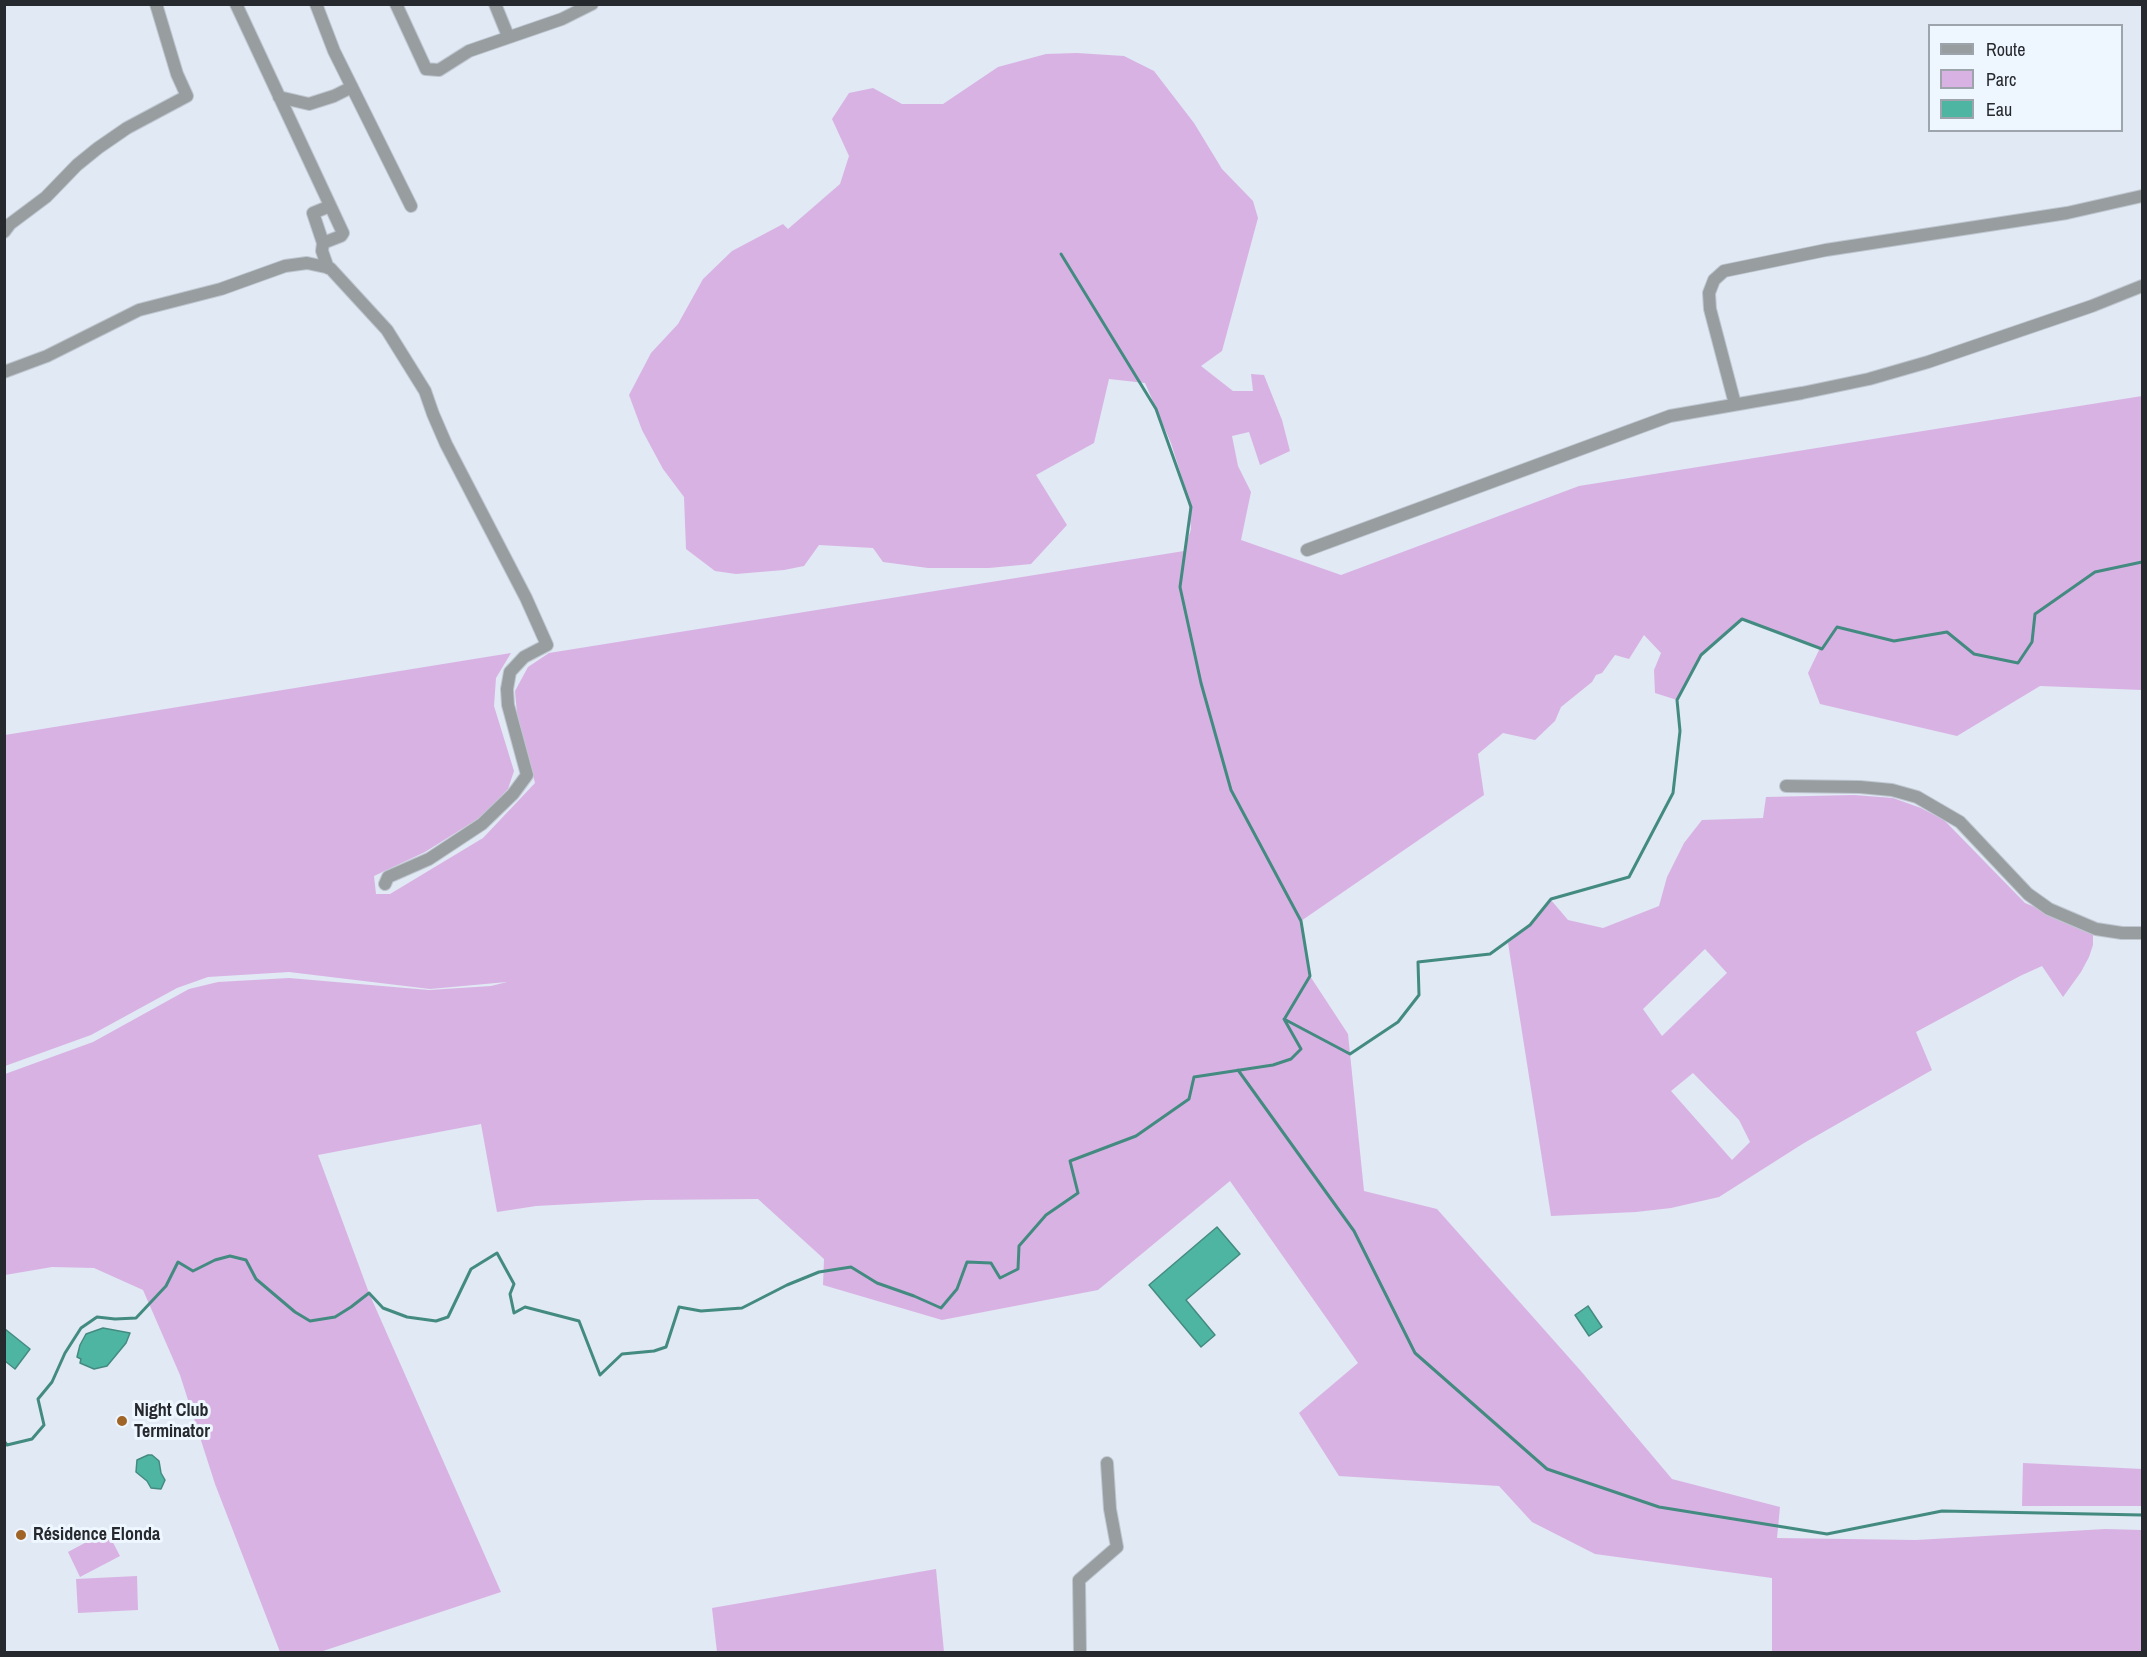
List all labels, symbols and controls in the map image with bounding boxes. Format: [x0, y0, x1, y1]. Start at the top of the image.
legend [1928, 24, 2123, 132]
text: Route [1986, 37, 2025, 62]
text: Parc [1986, 67, 2016, 92]
text: Eau [1986, 97, 2012, 122]
place label: Night Club Terminator [134, 1400, 210, 1442]
marker: Night Club Terminator [115, 1414, 129, 1428]
place label: Résidence Elonda [33, 1524, 160, 1546]
marker: Résidence Elonda [14, 1528, 28, 1542]

